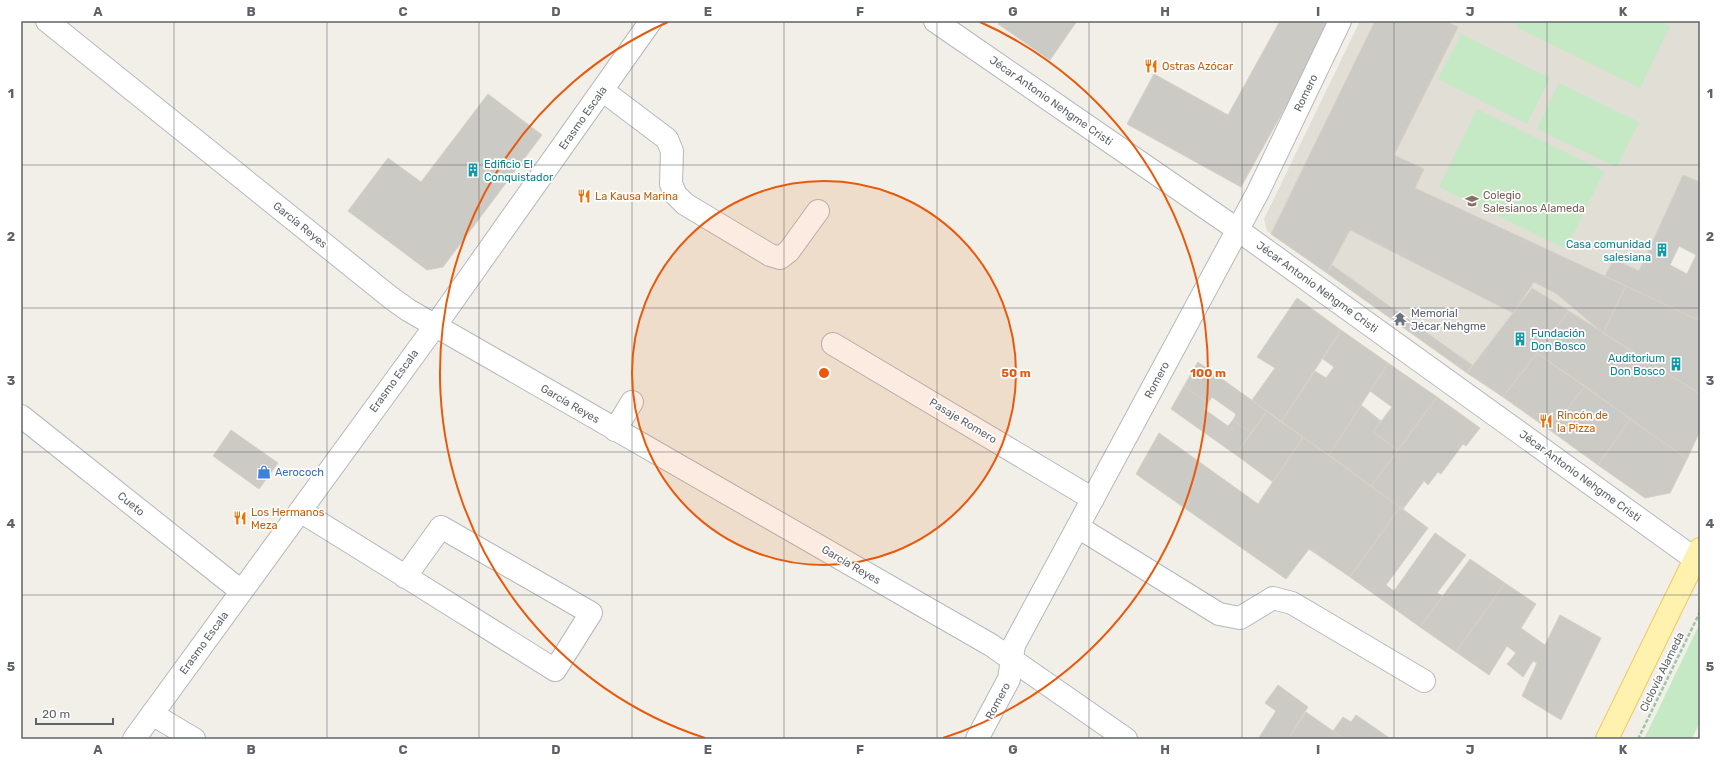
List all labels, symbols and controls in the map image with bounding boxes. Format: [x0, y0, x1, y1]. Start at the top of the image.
text: A [93, 4, 103, 19]
text: B [246, 4, 256, 19]
text: C [398, 4, 408, 19]
text: D [551, 4, 561, 19]
text: E [704, 4, 712, 19]
text: F [856, 4, 864, 19]
text: G [1008, 4, 1018, 19]
text: H [1160, 4, 1170, 19]
text: I [1316, 4, 1320, 19]
text: J [1466, 4, 1474, 19]
text: K [1619, 4, 1628, 19]
street label: Jécar Antonio Nehgme Cristi [987, 54, 1115, 148]
restaurant icon: Ostras Azócar [1143, 58, 1159, 74]
place label: Ostras Azócar [1162, 60, 1234, 73]
street label: Romero [1291, 72, 1321, 114]
street label: Erasmo Escala [556, 84, 610, 152]
text: 1 [8, 86, 14, 101]
text: 1 [1707, 86, 1713, 101]
place label: Edificio El Conquistador [484, 158, 554, 184]
building icon: Edificio El Conquistador [465, 162, 481, 178]
restaurant icon: La Kausa Marina [576, 188, 592, 204]
place label: Colegio Salesianos Alameda [1483, 189, 1585, 215]
place label: La Kausa Marina [595, 190, 678, 203]
school or university icon: Colegio Salesianos Alameda [1464, 193, 1480, 209]
street label: García Reyes [270, 199, 330, 251]
text: 2 [7, 229, 15, 244]
text: 2 [1706, 229, 1714, 244]
place label: Casa comunidad salesiana [1566, 238, 1651, 264]
street label: Jécar Antonio Nehgme Cristi [1254, 239, 1380, 335]
building icon: Casa comunidad salesiana [1654, 242, 1670, 258]
place label: Memorial Jécar Nehgme [1411, 307, 1486, 333]
temple icon: Memorial Jécar Nehgme [1392, 311, 1408, 327]
place label: Fundación Don Bosco [1531, 327, 1586, 353]
building icon: Fundación Don Bosco [1512, 331, 1528, 347]
street label: Erasmo Escala [367, 347, 421, 415]
place label: Auditorium Don Bosco [1608, 352, 1665, 378]
building icon: Auditorium Don Bosco [1668, 356, 1684, 372]
street label: Romero [1142, 359, 1172, 401]
centre of rings [817, 366, 831, 380]
text: 50 m [1001, 366, 1031, 380]
text: 100 m [1190, 366, 1226, 380]
text: 3 [7, 373, 16, 388]
text: 3 [1706, 373, 1715, 388]
street label: García Reyes [538, 382, 602, 426]
street label: Pasaje Romero [927, 396, 999, 446]
place label: Rincón de la Pizza [1557, 409, 1608, 435]
restaurant icon: Rincón de la Pizza [1538, 413, 1554, 429]
street label: Jécar Antonio Nehgme Cristi [1517, 428, 1643, 524]
shop icon: Aerococh [256, 464, 272, 480]
place label: Aerococh [275, 466, 324, 479]
street label: Cueto [115, 489, 147, 519]
place label: Los Hermanos Meza [251, 506, 325, 532]
restaurant icon: Los Hermanos Meza [232, 510, 248, 526]
text: 4 [7, 516, 16, 531]
text: 4 [1706, 516, 1715, 531]
street label: García Reyes [819, 543, 883, 587]
street label: Erasmo Escala [177, 609, 231, 677]
street label: Ciclovía Alameda [1637, 630, 1687, 714]
text: 5 [7, 659, 15, 674]
text: 5 [1706, 659, 1714, 674]
street label: Romero [983, 680, 1013, 722]
scale bar [36, 700, 113, 726]
text: 20 m [42, 707, 70, 721]
text: A [93, 742, 103, 757]
text: B [246, 742, 256, 757]
text: C [398, 742, 408, 757]
text: D [551, 742, 561, 757]
text: E [704, 742, 712, 757]
text: F [856, 742, 864, 757]
text: G [1008, 742, 1018, 757]
text: H [1160, 742, 1170, 757]
text: I [1316, 742, 1320, 757]
text: J [1466, 742, 1474, 757]
text: K [1619, 742, 1628, 757]

